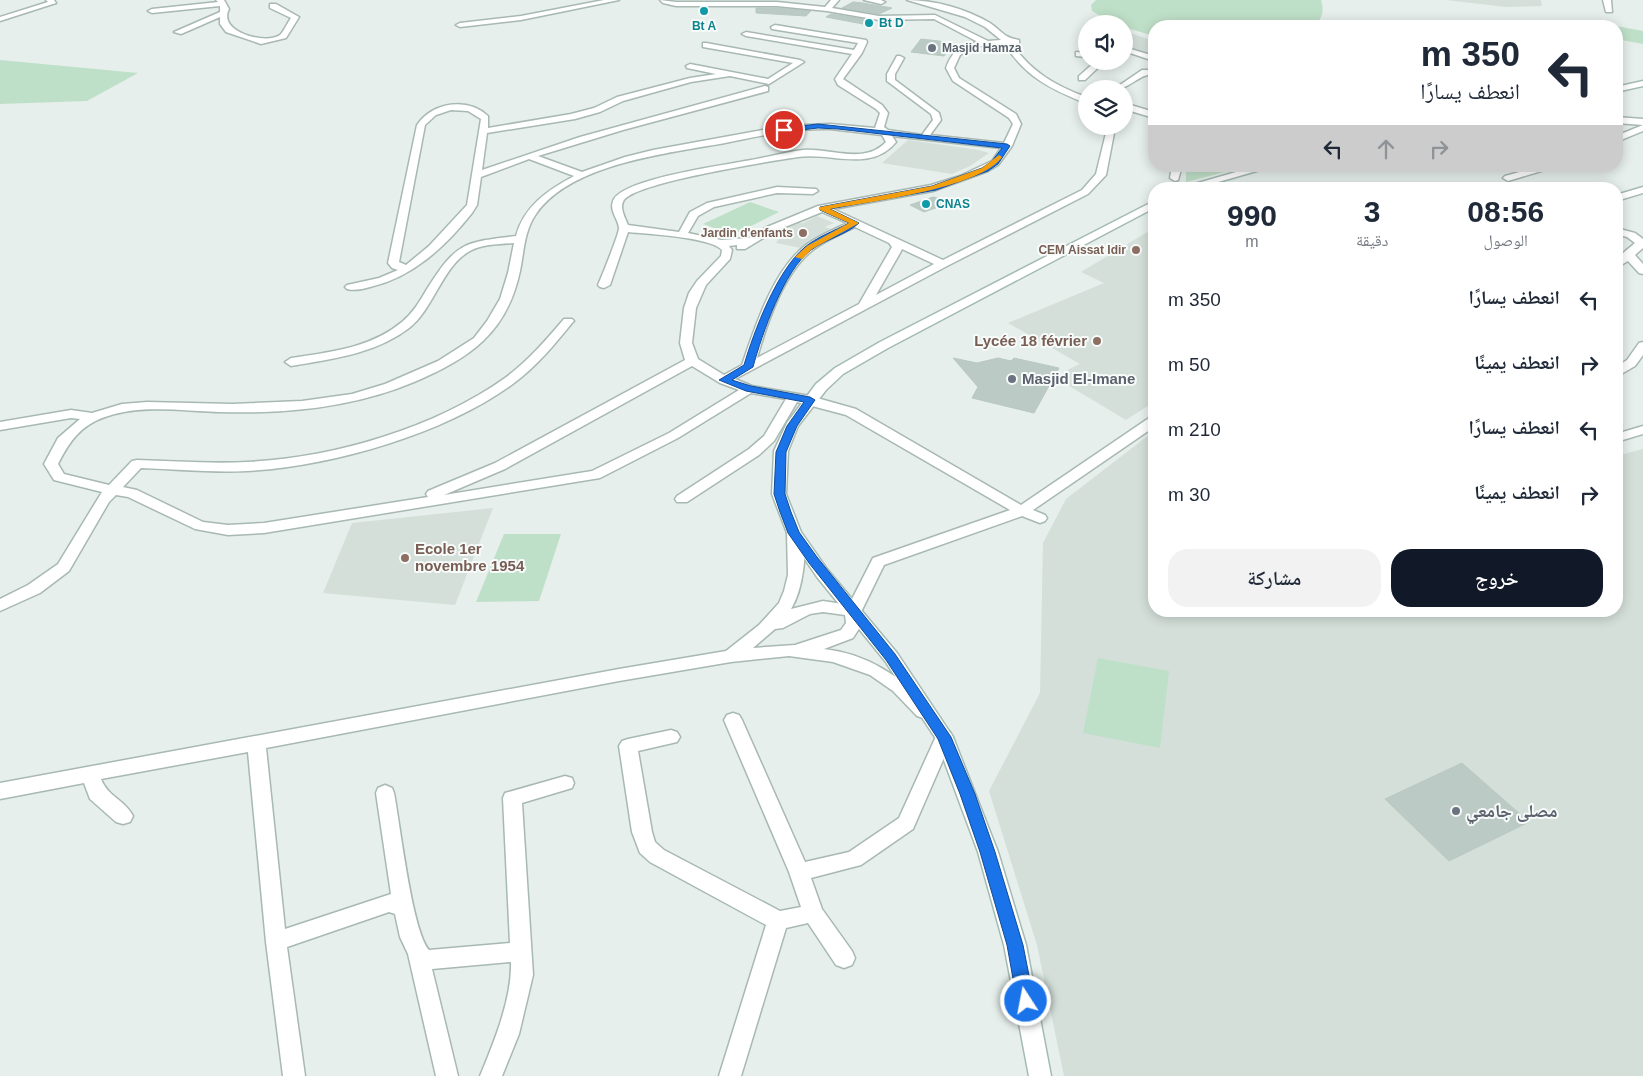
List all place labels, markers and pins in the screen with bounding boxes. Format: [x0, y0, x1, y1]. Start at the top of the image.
marker: Bt A [698, 5, 710, 17]
place label: Bt D [879, 16, 904, 30]
marker: Bt D [863, 17, 875, 29]
place label: Bt A [692, 19, 716, 33]
place label: Masjid Hamza [942, 41, 1022, 55]
marker: Masjid Hamza [926, 42, 938, 54]
pin [763, 109, 805, 151]
place label: CNAS [936, 197, 970, 211]
marker: CNAS [920, 198, 932, 210]
place label: Jardin d'enfants [701, 226, 793, 240]
marker: Jardin d'enfants [797, 227, 809, 239]
place label: CEM Aissat Idir [1038, 243, 1126, 257]
marker: CEM Aissat Idir [1130, 244, 1142, 256]
place label: Lycée 18 février [974, 332, 1087, 349]
marker: Lycée 18 février [1091, 335, 1103, 347]
place label: Masjid El-Imane [1022, 370, 1135, 387]
marker: Masjid El-Imane [1006, 373, 1018, 385]
place label: Ecole 1er novembre 1954 [415, 540, 525, 574]
marker: Ecole 1er novembre 1954 [399, 552, 411, 564]
place label: مصلى جامعي [1466, 801, 1557, 825]
marker: مصلى جامعي [1450, 805, 1462, 817]

